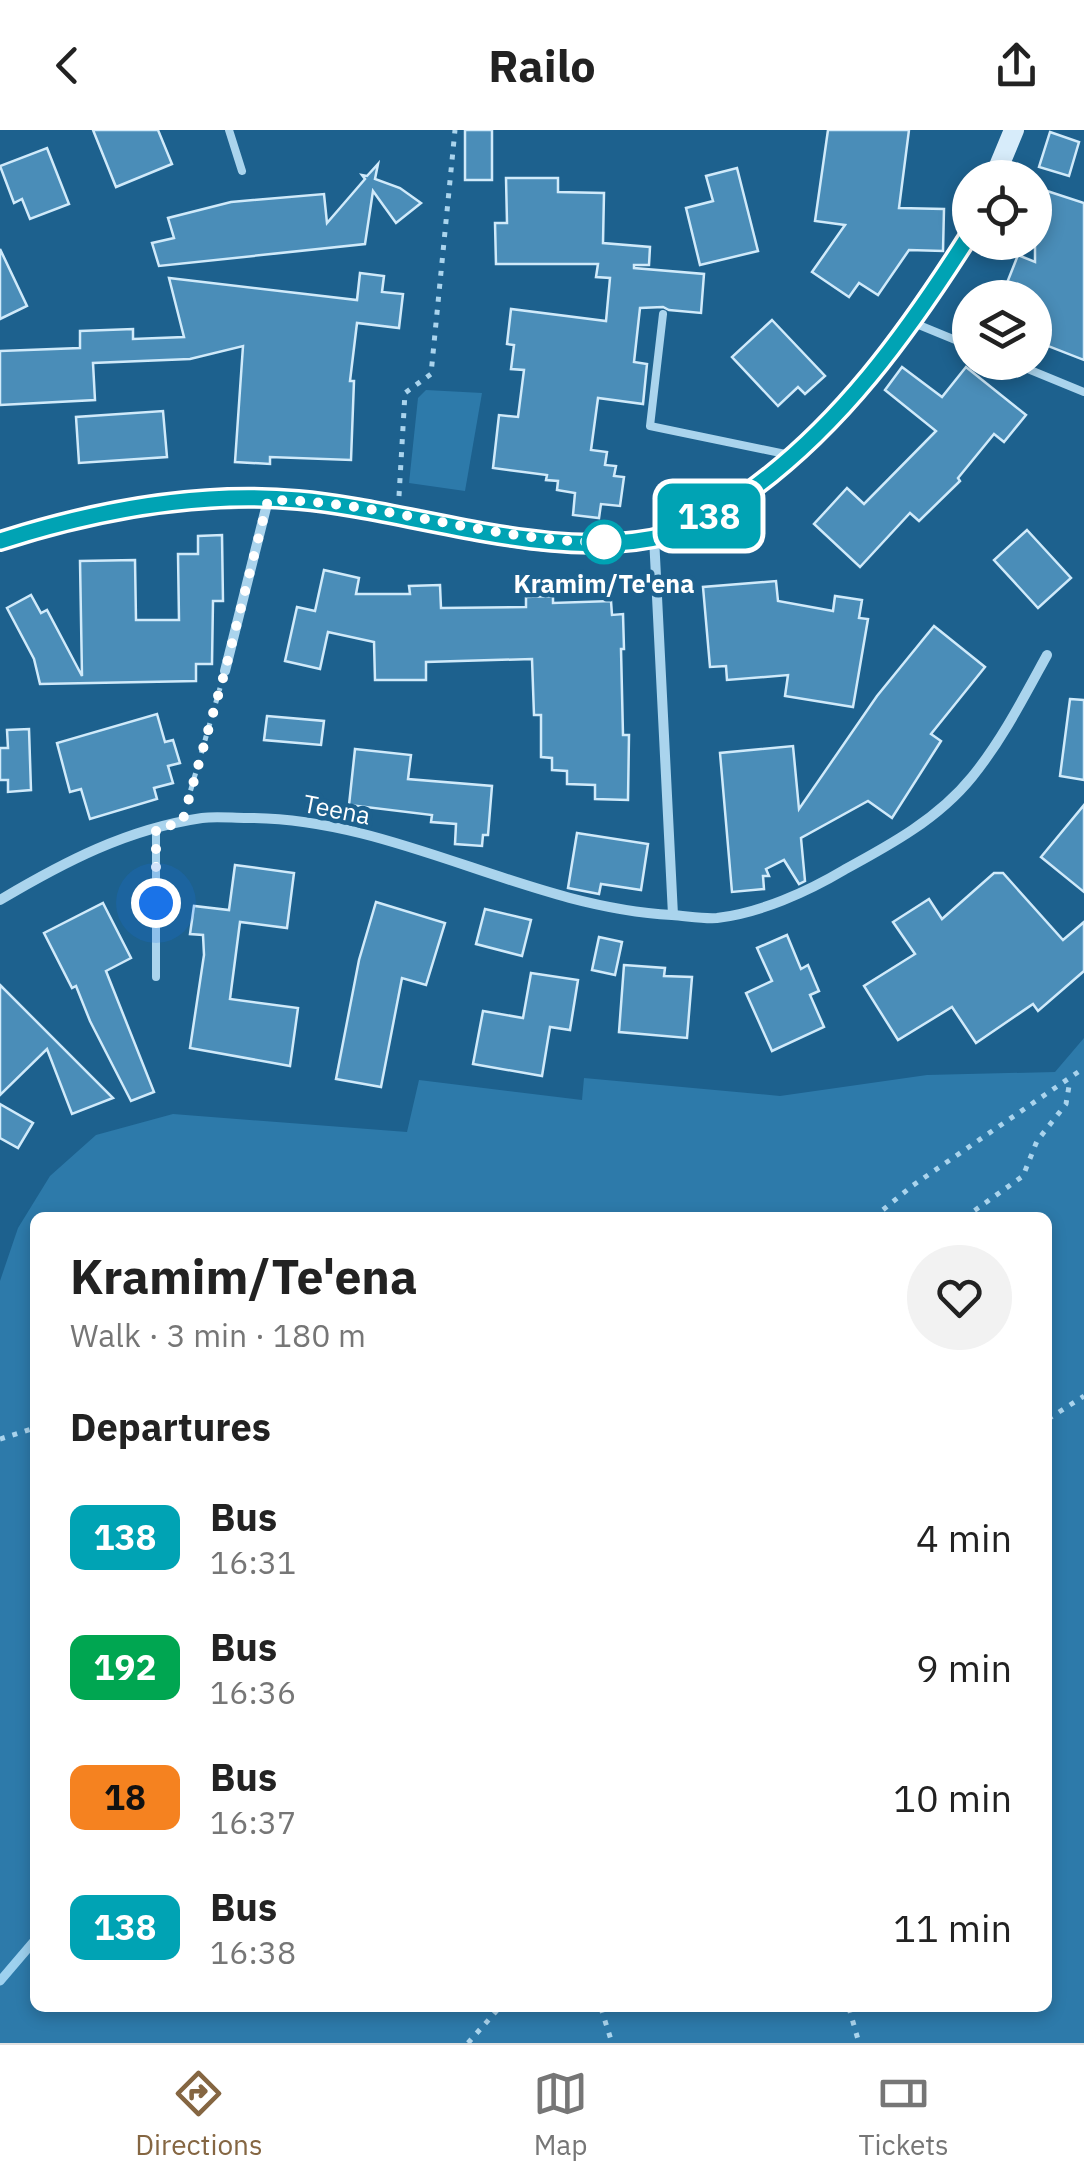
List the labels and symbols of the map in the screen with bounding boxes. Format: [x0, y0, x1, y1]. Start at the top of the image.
line badge: 138 [652, 484, 766, 548]
marker: Kramim/Te'ena [583, 521, 625, 563]
place label: Kramim/Te'ena [514, 567, 694, 600]
street label: Teena [301, 786, 373, 832]
your location [131, 878, 181, 928]

